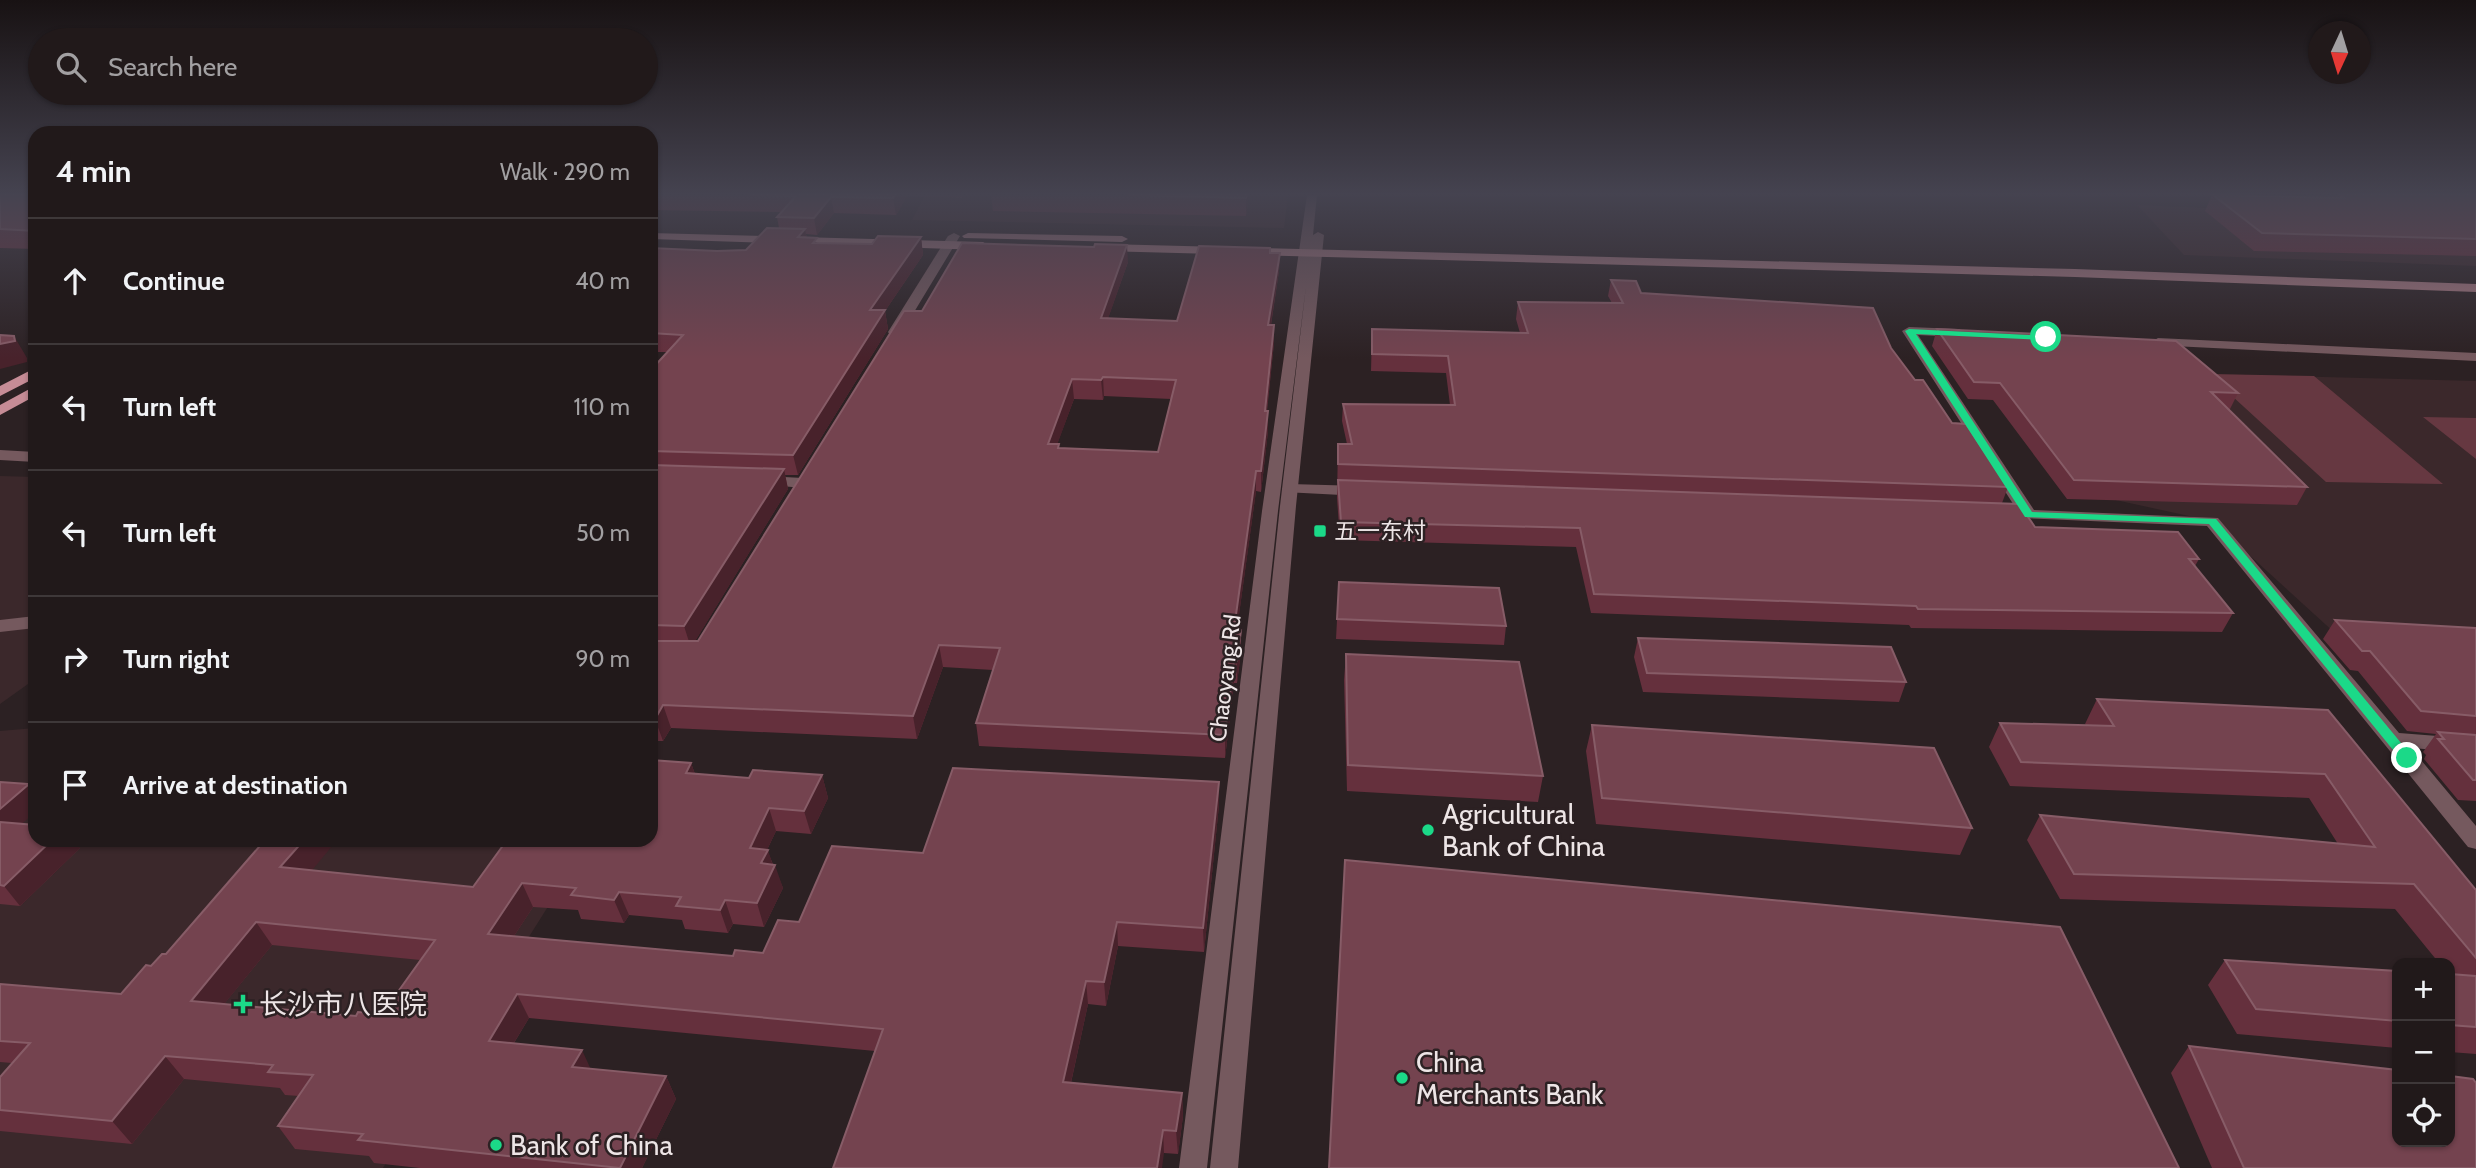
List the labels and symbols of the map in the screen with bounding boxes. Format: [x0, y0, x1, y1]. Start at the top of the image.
north arrow [2308, 21, 2371, 84]
route start [2030, 321, 2061, 352]
place label: 五一东村 [1334, 517, 1426, 545]
marker: 五一东村 [1312, 523, 1328, 539]
street label: Chaoyang.Rd [1203, 613, 1247, 743]
route end [2391, 742, 2422, 773]
place label: Agricultural Bank of China [1442, 797, 1605, 863]
marker: Agricultural Bank of China [1420, 822, 1436, 838]
place label: 长沙市八医院 [259, 987, 427, 1021]
marker: 长沙市八医院 [233, 994, 253, 1014]
place label: China Merchants Bank [1416, 1045, 1604, 1111]
marker: China Merchants Bank [1394, 1070, 1410, 1086]
place label: Bank of China [510, 1128, 673, 1162]
marker: Bank of China [488, 1137, 504, 1153]

